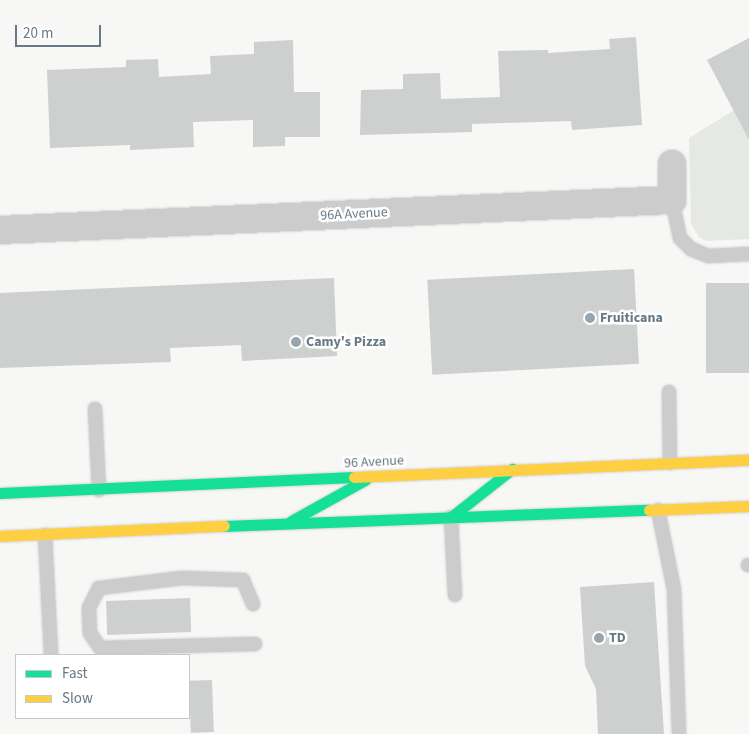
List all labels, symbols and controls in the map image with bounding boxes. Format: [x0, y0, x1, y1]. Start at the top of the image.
scale bar [18, 15, 104, 47]
text: 20 m [23, 23, 53, 44]
street label: 96A Avenue [320, 204, 388, 224]
place label: Fruiticana [600, 310, 663, 326]
marker: Fruiticana [584, 312, 596, 324]
place label: Camy's Pizza [306, 334, 386, 350]
marker: Camy's Pizza [290, 336, 302, 348]
street label: 96 Avenue [344, 452, 404, 472]
place label: TD [609, 630, 626, 646]
marker: TD [593, 632, 605, 644]
legend [15, 654, 190, 719]
text: Fast [62, 663, 88, 684]
text: Slow [62, 688, 93, 709]

